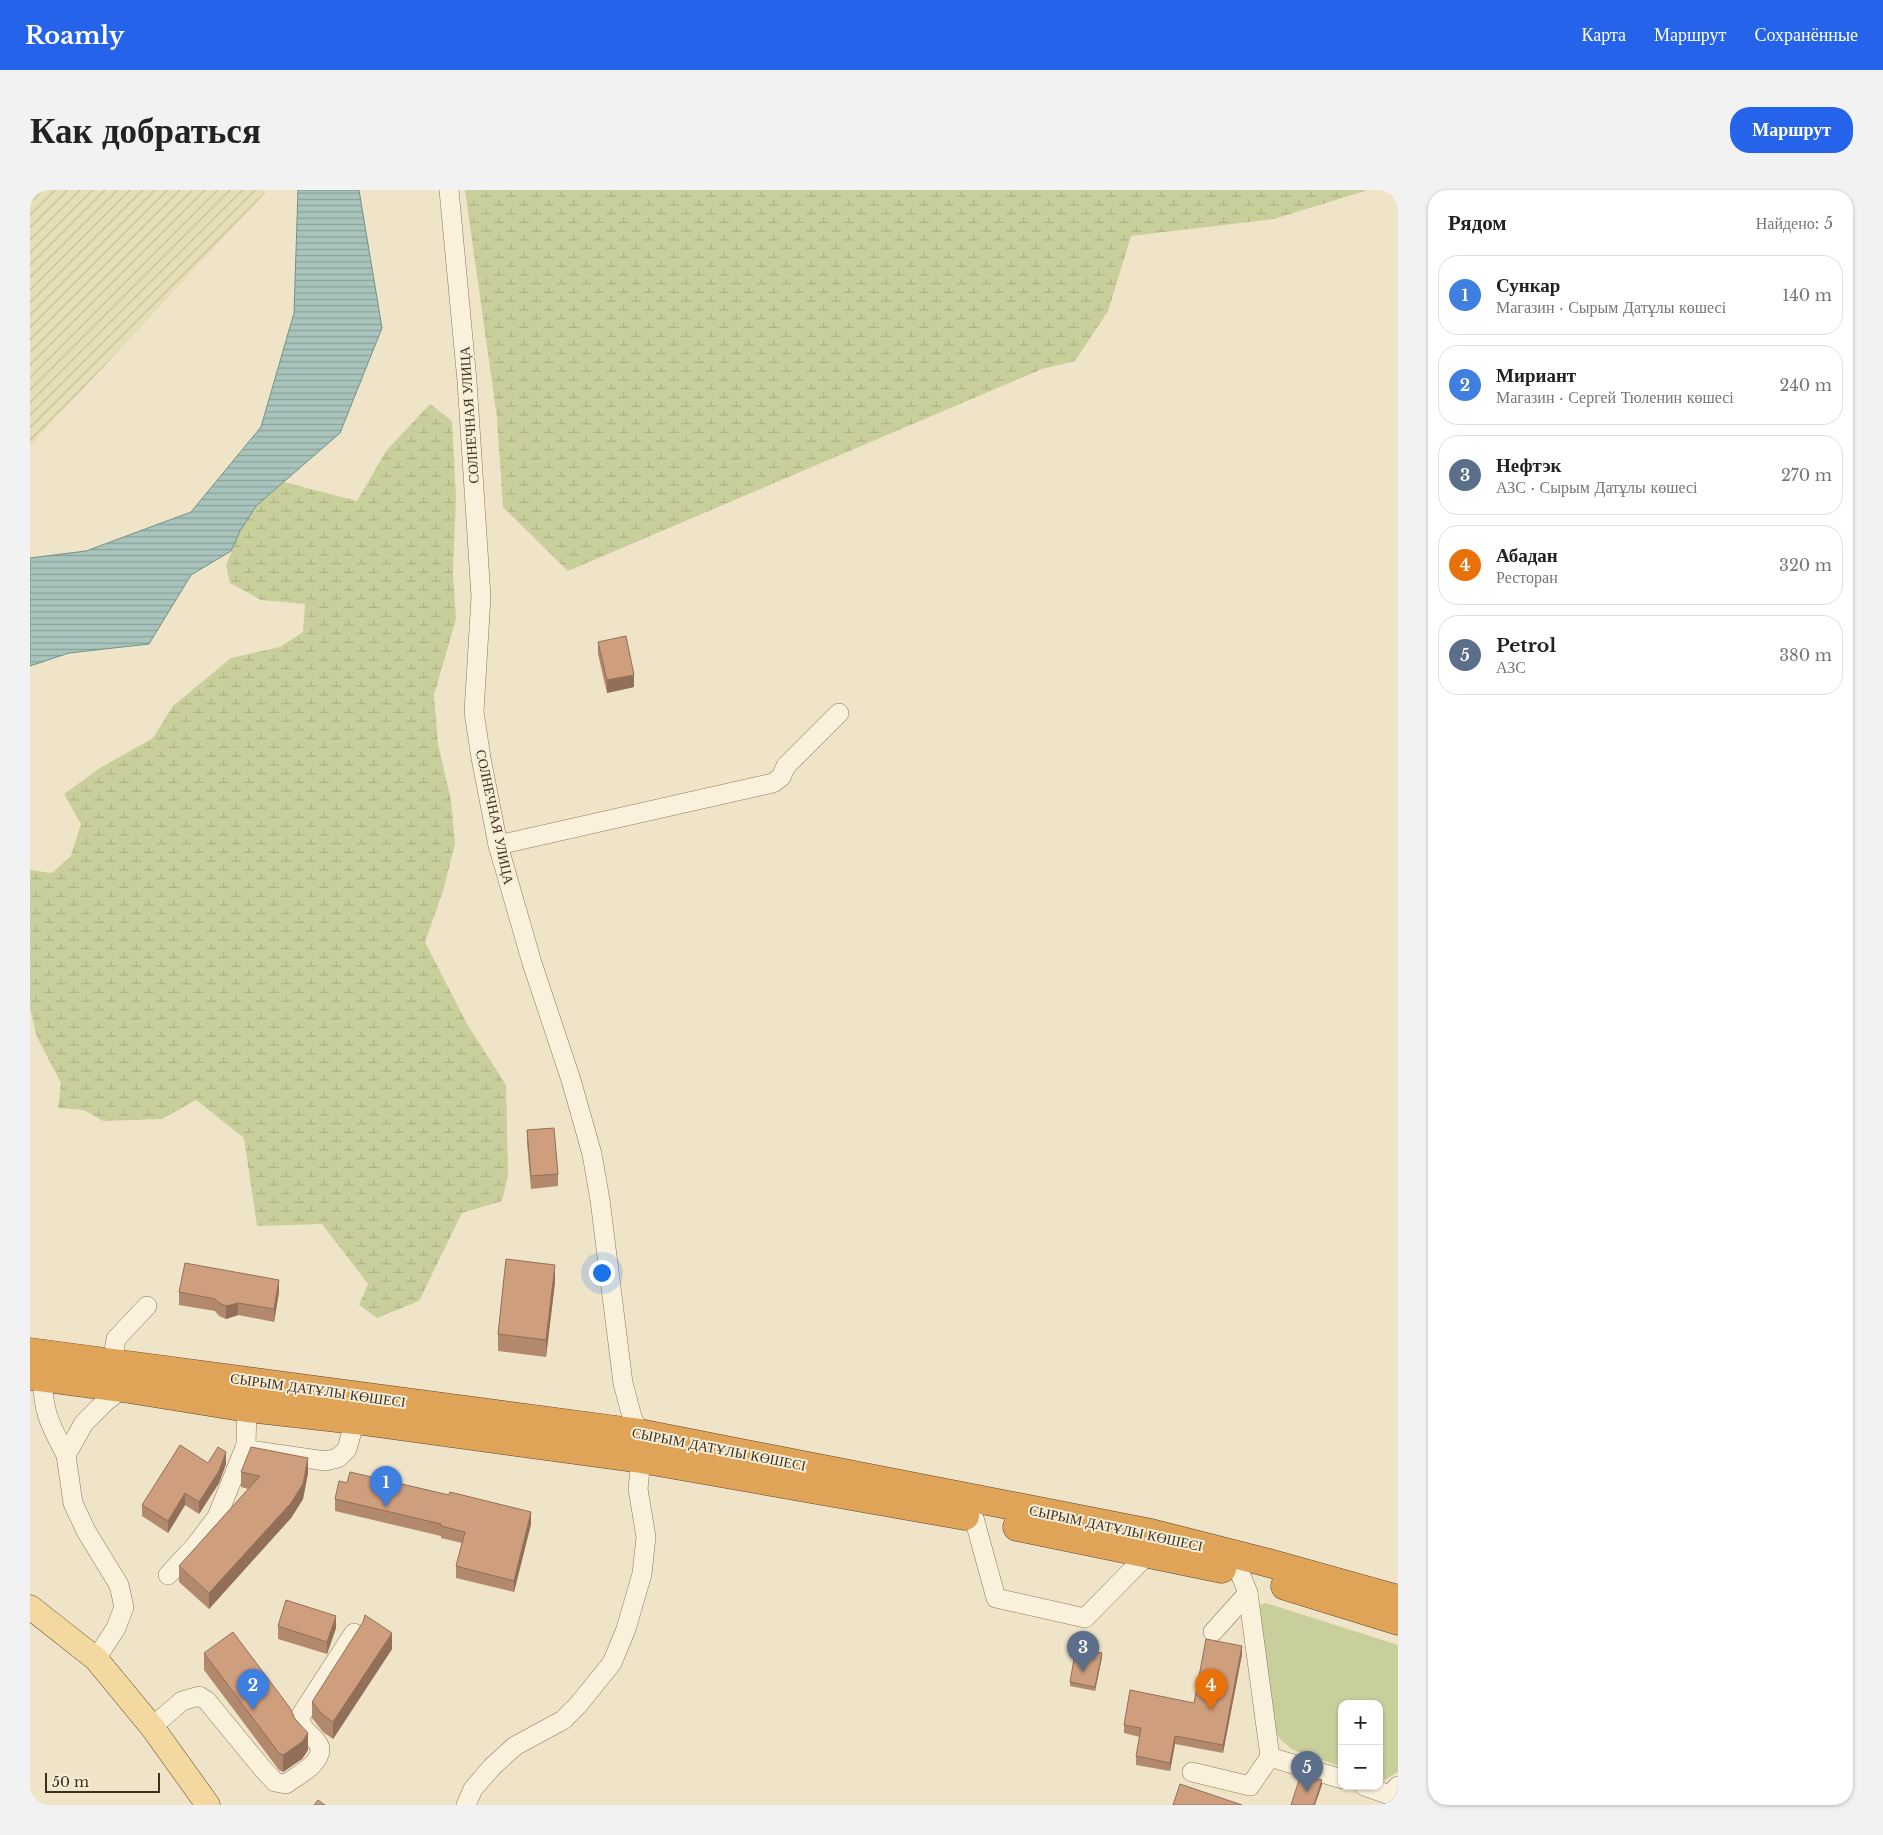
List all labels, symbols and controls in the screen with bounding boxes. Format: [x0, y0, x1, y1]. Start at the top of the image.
text: Roamly [25, 21, 124, 50]
text: Карта [1581, 24, 1626, 46]
text: Маршрут [1654, 24, 1726, 46]
text: Сохранённые [1754, 24, 1858, 46]
button: Маршрут [1730, 107, 1853, 153]
text: Как добраться [30, 109, 261, 152]
text: Рядом [1448, 210, 1507, 236]
text: Найдено: 5 [1756, 213, 1833, 233]
text: Сункар [1496, 274, 1560, 297]
text: 1 [1462, 285, 1468, 305]
text: 140 m [1782, 285, 1832, 305]
text: Магазин · Сырым Датұлы көшесі [1496, 297, 1726, 317]
street label: СОЛНЕЧНАЯ УЛИЦА [455, 345, 483, 484]
text: Мириант [1496, 364, 1576, 387]
text: 2 [1460, 375, 1470, 395]
text: 240 m [1780, 375, 1832, 395]
text: Магазин · Сергей Тюленин көшесі [1496, 387, 1734, 407]
text: Нефтэк [1496, 454, 1562, 477]
text: 3 [1460, 465, 1470, 485]
text: 270 m [1781, 465, 1832, 485]
text: АЗС · Сырым Датұлы көшесі [1496, 477, 1698, 497]
text: Абадан [1496, 544, 1558, 567]
text: 4 [1460, 555, 1470, 575]
text: 320 m [1779, 555, 1832, 575]
text: Ресторан [1496, 567, 1558, 587]
text: Petrol [1496, 634, 1556, 657]
text: 5 [1460, 645, 1470, 665]
text: 380 m [1779, 645, 1832, 665]
text: АЗС [1496, 657, 1526, 677]
street label: СОЛНЕЧНАЯ УЛИЦА [472, 748, 518, 887]
your location [589, 1260, 615, 1286]
street label: СЫРЫМ ДАТҰЛЫ КӨШЕСІ [229, 1369, 407, 1411]
street label: СЫРЫМ ДАТҰЛЫ КӨШЕСІ [630, 1423, 808, 1475]
pin: 1 [370, 1466, 402, 1507]
street label: СЫРЫМ ДАТҰЛЫ КӨШЕСІ [1028, 1501, 1205, 1555]
pin: 3 [1067, 1631, 1099, 1672]
pin: 2 [237, 1669, 269, 1710]
pin: 4 [1195, 1669, 1227, 1710]
map controls [1338, 1700, 1383, 1790]
button: + [1338, 1700, 1383, 1745]
button: − [1338, 1745, 1383, 1790]
pin: 5 [1291, 1751, 1323, 1792]
scale bar [45, 1770, 160, 1793]
text: 50 m [52, 1773, 89, 1791]

